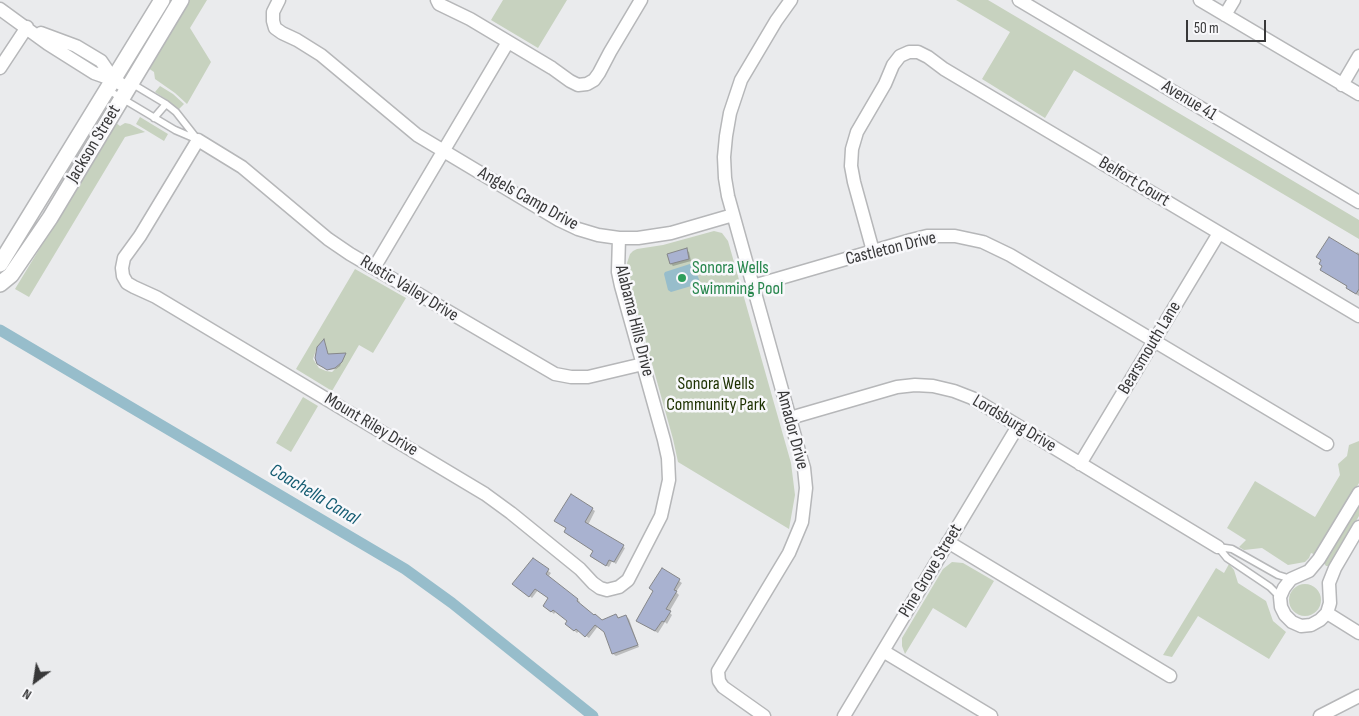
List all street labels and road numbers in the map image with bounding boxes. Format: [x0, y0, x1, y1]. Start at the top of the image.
street label: Avenue 41 [1157, 76, 1221, 126]
street label: Jackson Street [62, 101, 126, 187]
street label: Belfort Court [1095, 152, 1173, 212]
street label: Angels Camp Drive [474, 163, 582, 235]
street label: Castleton Drive [843, 227, 939, 271]
street label: Rustic Valley Drive [356, 251, 462, 327]
street label: Alabama Hills Drive [610, 263, 658, 379]
street label: Bearsmouth Lane [1114, 298, 1186, 398]
street label: Amador Drive [771, 388, 813, 472]
street label: Mount Riley Drive [320, 389, 422, 461]
street label: Lordsburg Drive [968, 391, 1060, 457]
street label: Pine Grove Street [895, 520, 967, 622]

